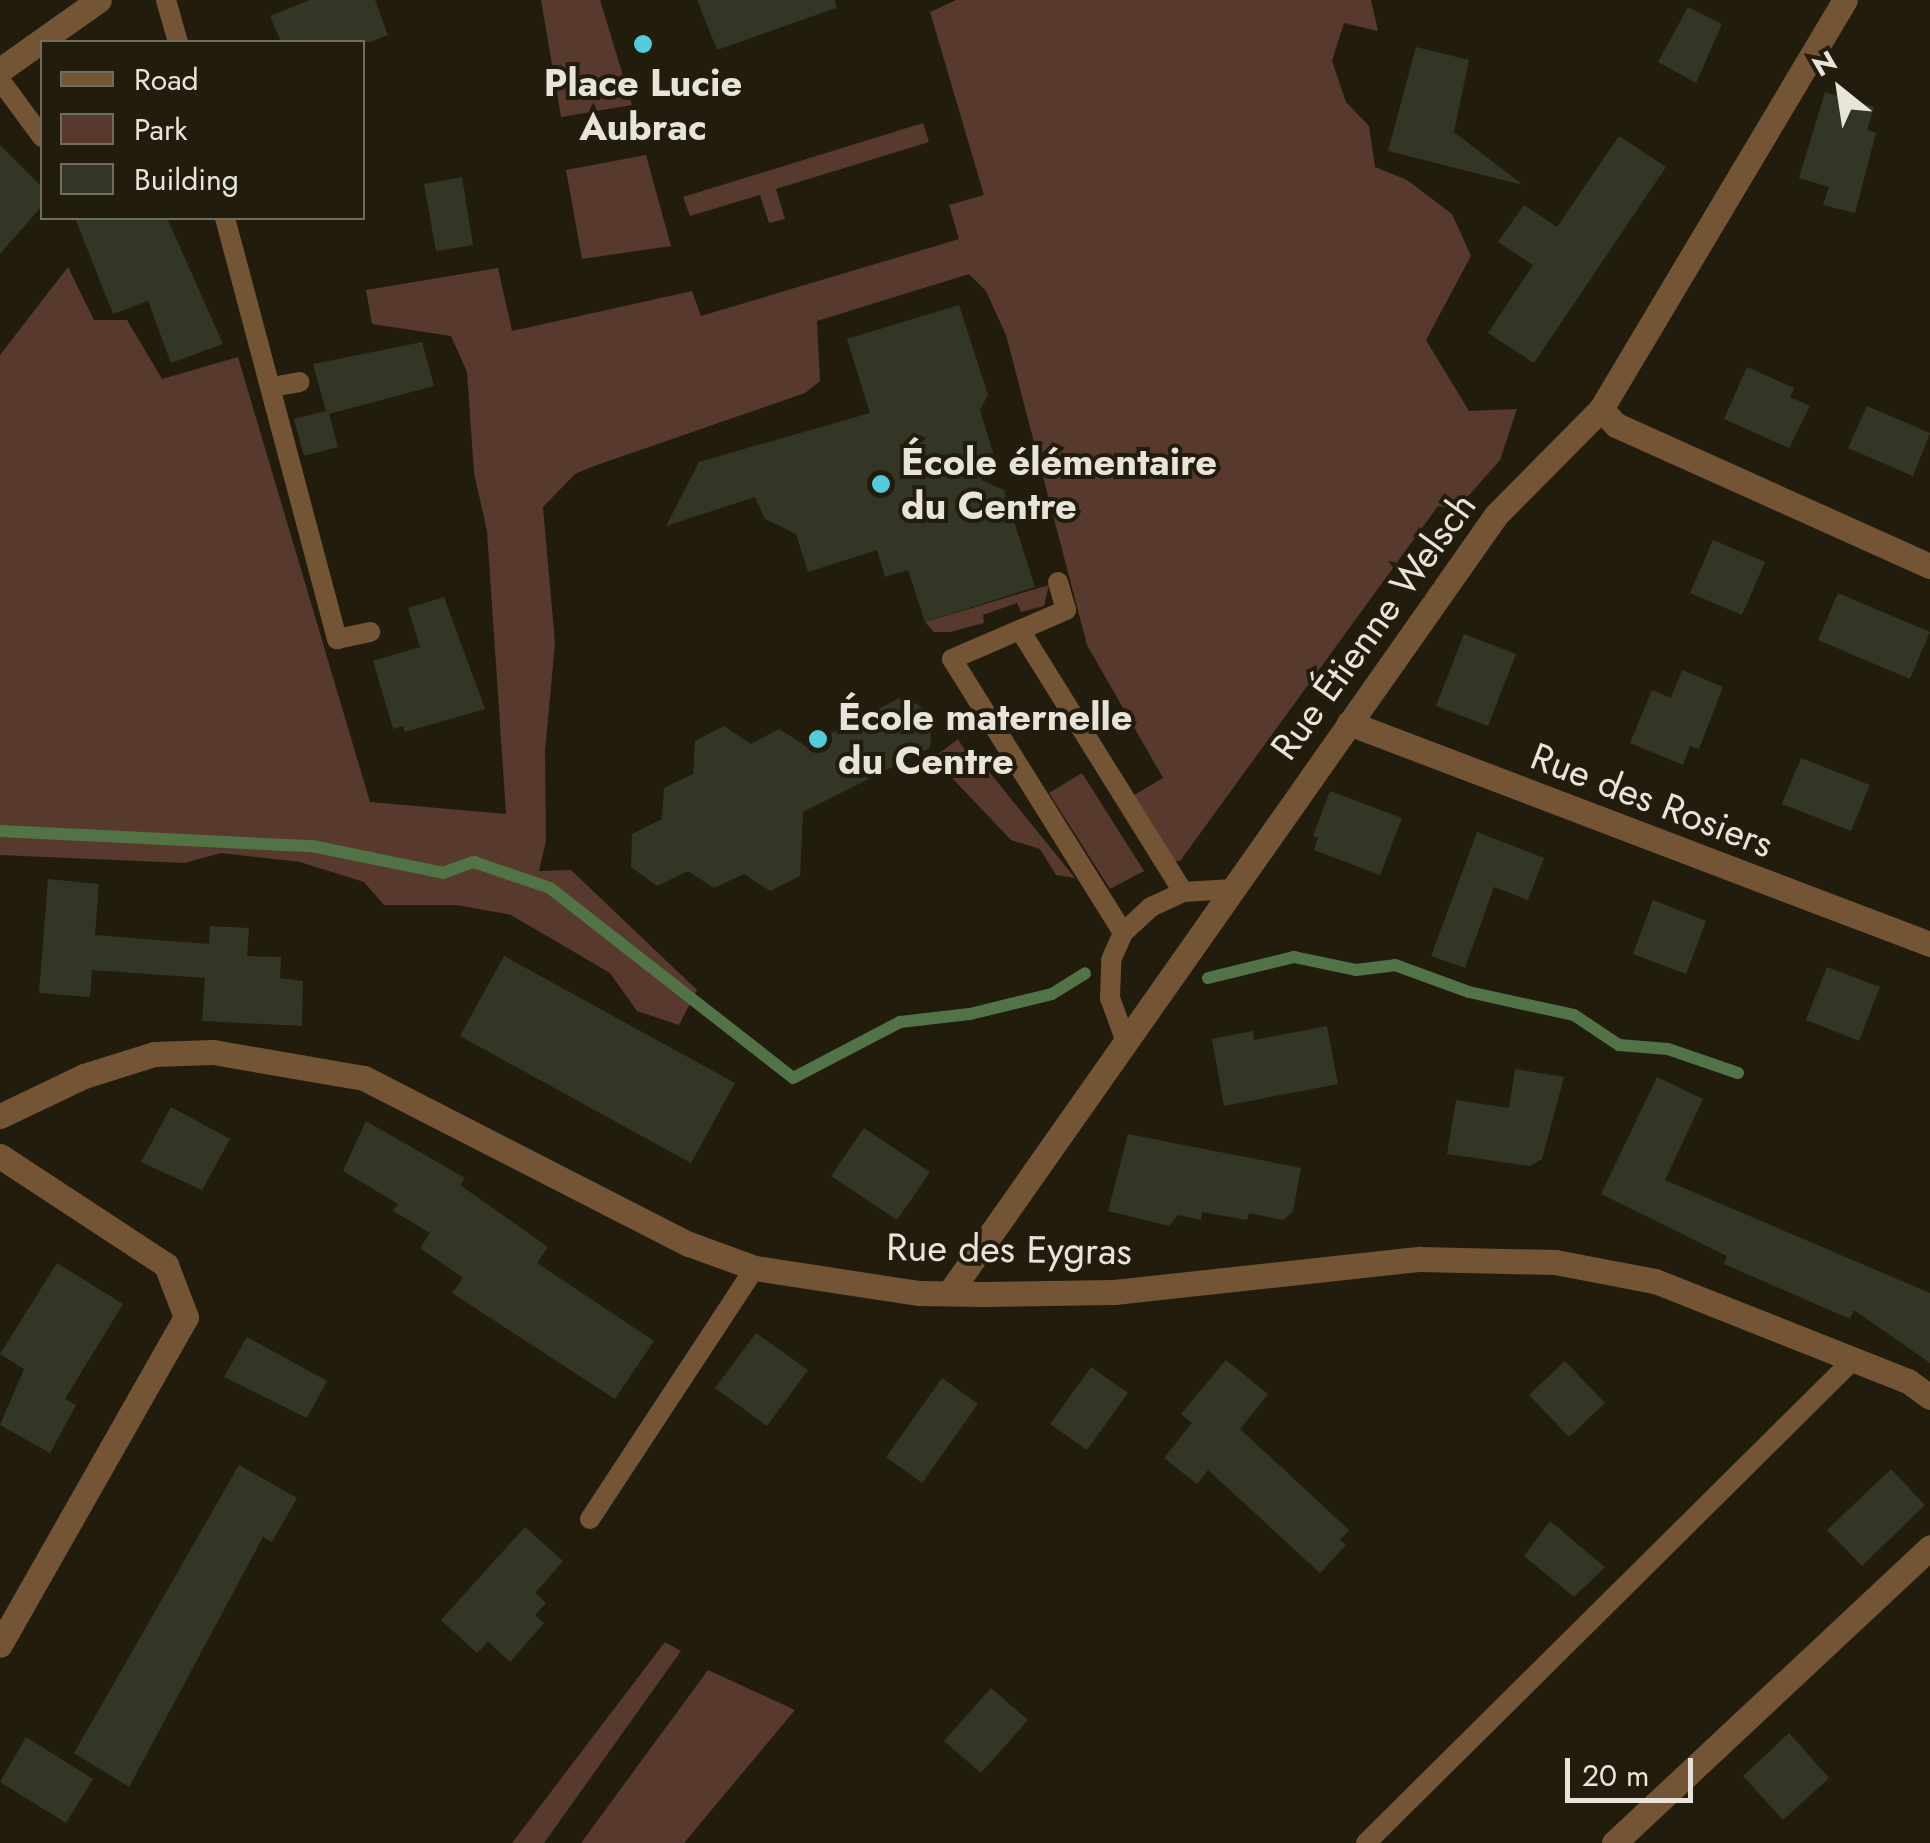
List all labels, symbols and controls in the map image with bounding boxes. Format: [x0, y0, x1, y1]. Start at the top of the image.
marker: Place Lucie Aubrac [632, 33, 654, 55]
legend [40, 40, 365, 220]
north arrow [1790, 40, 1890, 140]
text: N [1805, 40, 1845, 87]
text: Road [134, 58, 199, 101]
place label: Place Lucie Aubrac [544, 60, 742, 150]
text: Park [134, 108, 187, 151]
text: Building [134, 158, 239, 201]
place label: École élémentaire du Centre [901, 439, 1217, 528]
marker: École élémentaire du Centre [870, 473, 892, 495]
street label: Rue Étienne Welsch [1261, 484, 1485, 768]
place label: École maternelle du Centre [838, 694, 1133, 784]
marker: École maternelle du Centre [807, 728, 829, 750]
street label: Rue des Rosiers [1525, 733, 1779, 867]
street label: Rue des Eygras [886, 1224, 1132, 1274]
scale bar [1570, 1738, 1698, 1800]
text: 20 m [1582, 1754, 1649, 1797]

